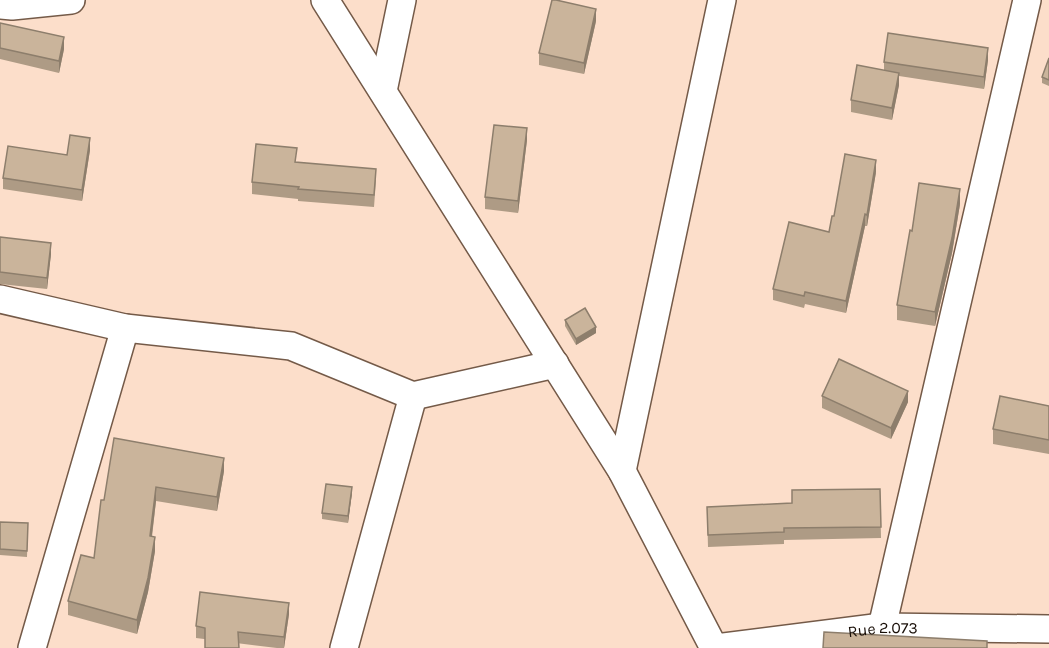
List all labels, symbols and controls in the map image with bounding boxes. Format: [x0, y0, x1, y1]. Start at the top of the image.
street label: Rue 2.073 [847, 618, 918, 641]

